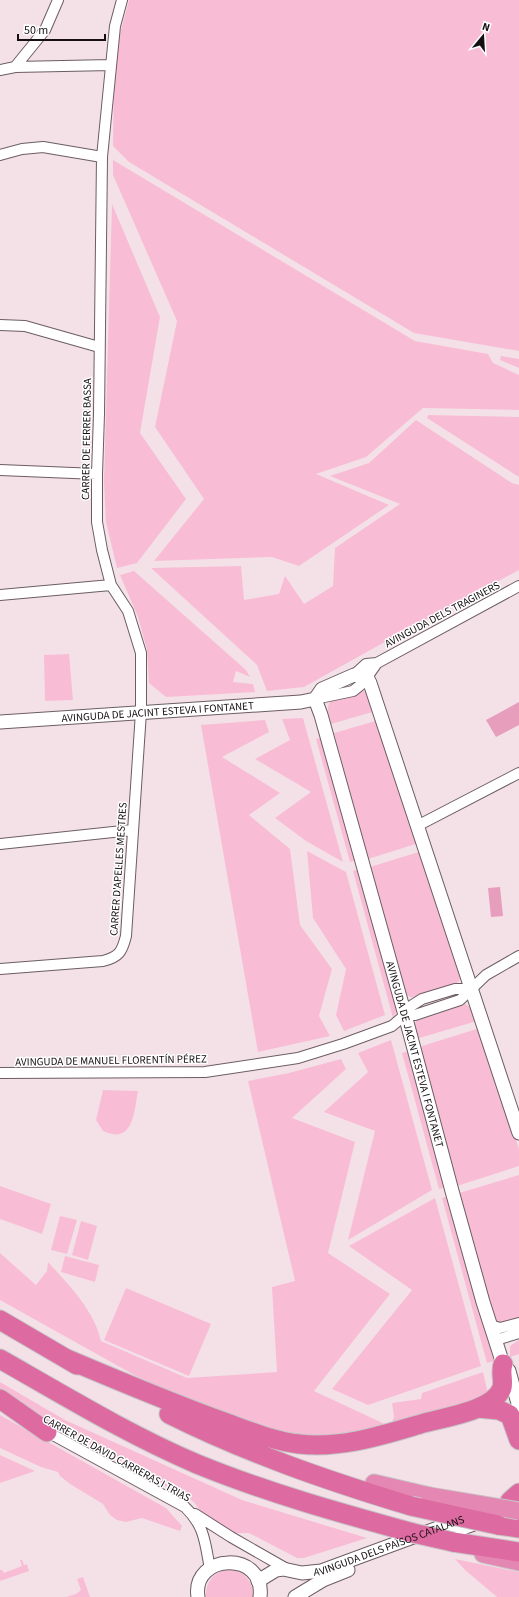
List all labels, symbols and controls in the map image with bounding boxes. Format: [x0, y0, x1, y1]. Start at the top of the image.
scale bar [18, 16, 105, 42]
north arrow [463, 16, 503, 56]
text: N [480, 19, 492, 35]
text: 50 m [24, 22, 48, 39]
street label: CARRER DE FERRER BASSA [78, 378, 95, 500]
street label: AVINGUDA DELS TRAGINERS [382, 578, 503, 651]
street label: AVINGUDA DE JACINT ESTEVA I FONTANET [61, 698, 254, 726]
street label: CARRER D'APEL·LES MESTRES [106, 802, 131, 936]
street label: AVINGUDA DE JACINT ESTEVA I FONTANET [382, 959, 447, 1149]
street label: AVINGUDA DE MANUEL FLORENTÍN PÉREZ [15, 1051, 207, 1070]
street label: CARRER DE DAVID CARRERAS I TRIAS [40, 1411, 193, 1505]
street label: AVINGUDA DELS PAÏSOS CATALANS [313, 1512, 467, 1580]

